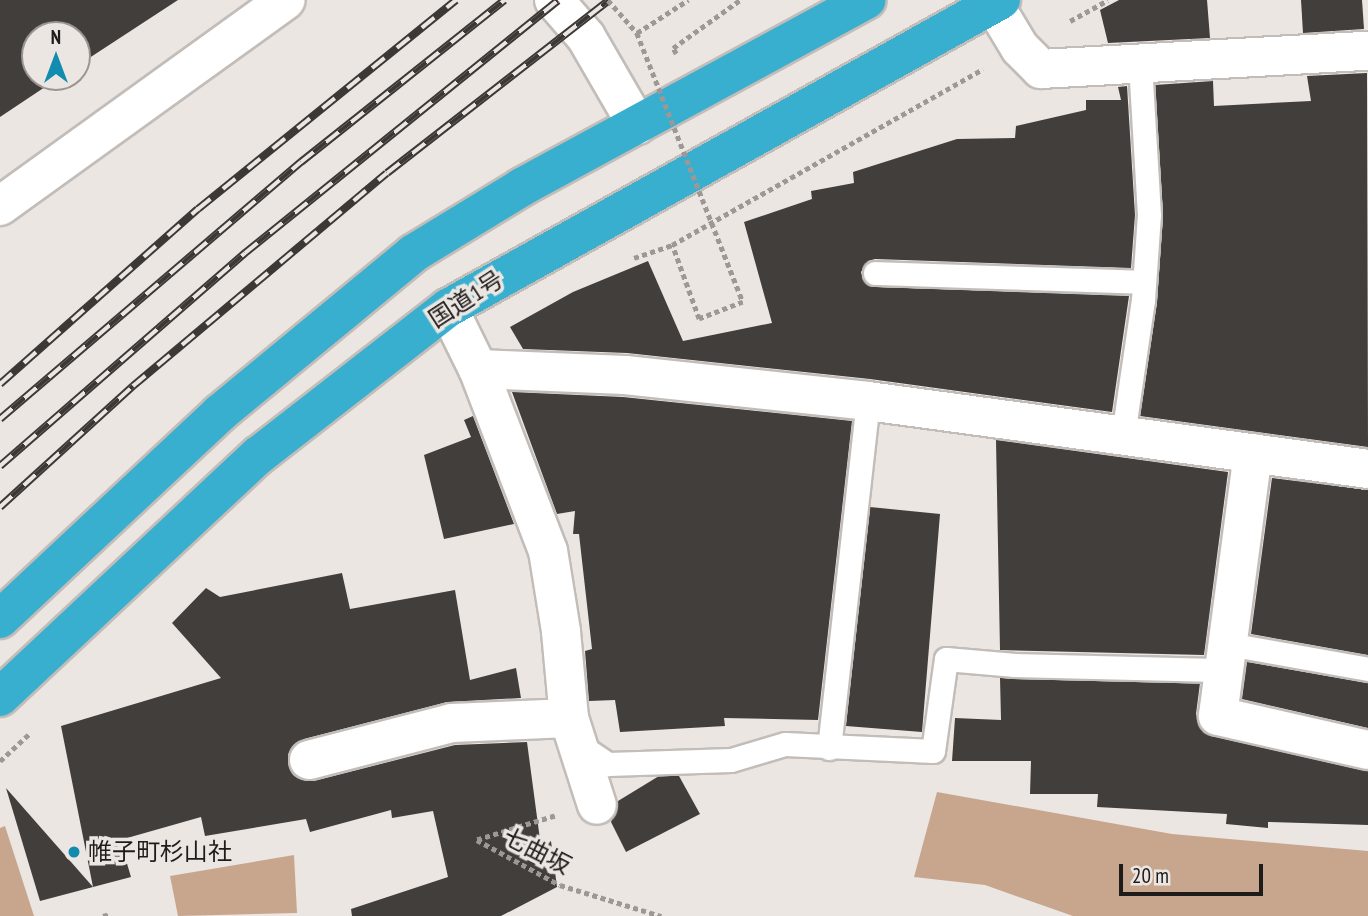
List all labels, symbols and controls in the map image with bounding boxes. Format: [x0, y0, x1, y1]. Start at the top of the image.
north arrow [21, 21, 91, 91]
text: N [51, 25, 61, 49]
street label: 国道1号 [423, 264, 509, 334]
street label: 七曲坂 [498, 822, 576, 880]
place label: 帷子町杉山社 [88, 838, 232, 866]
marker: 帷子町杉山社 [66, 844, 82, 860]
scale bar [1123, 850, 1266, 894]
text: 20 m [1132, 862, 1169, 889]

